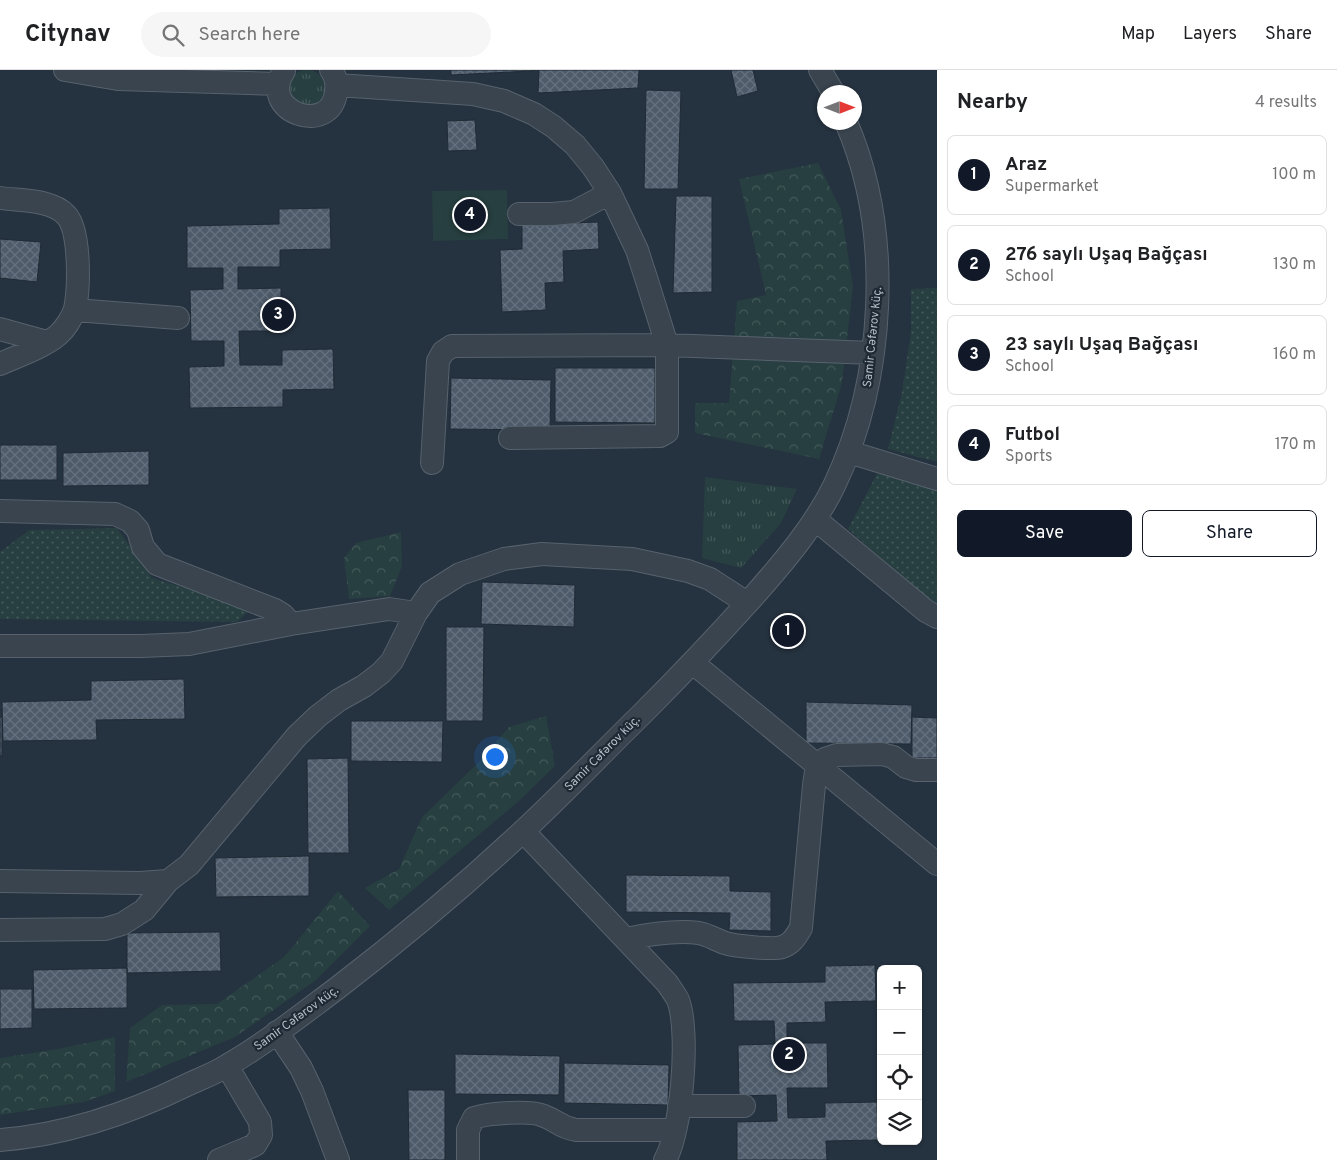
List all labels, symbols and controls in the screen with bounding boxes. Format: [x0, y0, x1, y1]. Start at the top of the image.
search box [141, 12, 491, 57]
text: Citynav [25, 20, 111, 50]
icon: search [159, 21, 187, 49]
text: Search here [199, 23, 300, 47]
text: Map [1121, 23, 1155, 46]
text: Layers [1183, 23, 1237, 46]
text: Share [1265, 23, 1312, 46]
north arrow [817, 85, 862, 130]
text: Nearby [957, 89, 1028, 116]
text: 4 results [1255, 93, 1317, 113]
text: Araz [1005, 153, 1047, 177]
text: 1 [971, 165, 977, 185]
text: 100 m [1272, 165, 1316, 185]
text: Supermarket [1005, 177, 1099, 197]
pin: 4 [454, 196, 486, 234]
text: 276 saylı Uşaq Bağçası [1005, 243, 1208, 267]
text: 2 [969, 255, 979, 275]
text: 130 m [1273, 255, 1316, 275]
text: School [1005, 267, 1054, 287]
street label: Samir Cəfərov küç. [860, 286, 886, 388]
pin: 3 [262, 296, 294, 334]
text: 23 saylı Uşaq Bağçası [1005, 333, 1198, 357]
text: 3 [969, 345, 979, 365]
text: 160 m [1273, 345, 1316, 365]
text: School [1005, 357, 1054, 377]
text: Futbol [1005, 423, 1060, 447]
text: 4 [969, 435, 979, 455]
text: 170 m [1275, 435, 1316, 455]
text: Sports [1005, 447, 1053, 467]
button: Save [957, 510, 1132, 557]
button: Share [1142, 510, 1317, 557]
pin: 1 [772, 612, 804, 650]
street label: Samir Cəfərov küç. [561, 712, 644, 795]
your location [482, 744, 508, 770]
map controls [877, 965, 922, 1145]
button: + [877, 965, 922, 1010]
street label: Samir Cəfərov küç. [251, 983, 342, 1055]
button: − [877, 1010, 922, 1055]
pin: 2 [773, 1036, 805, 1074]
button: locate [877, 1055, 922, 1100]
button: layers [877, 1100, 922, 1145]

